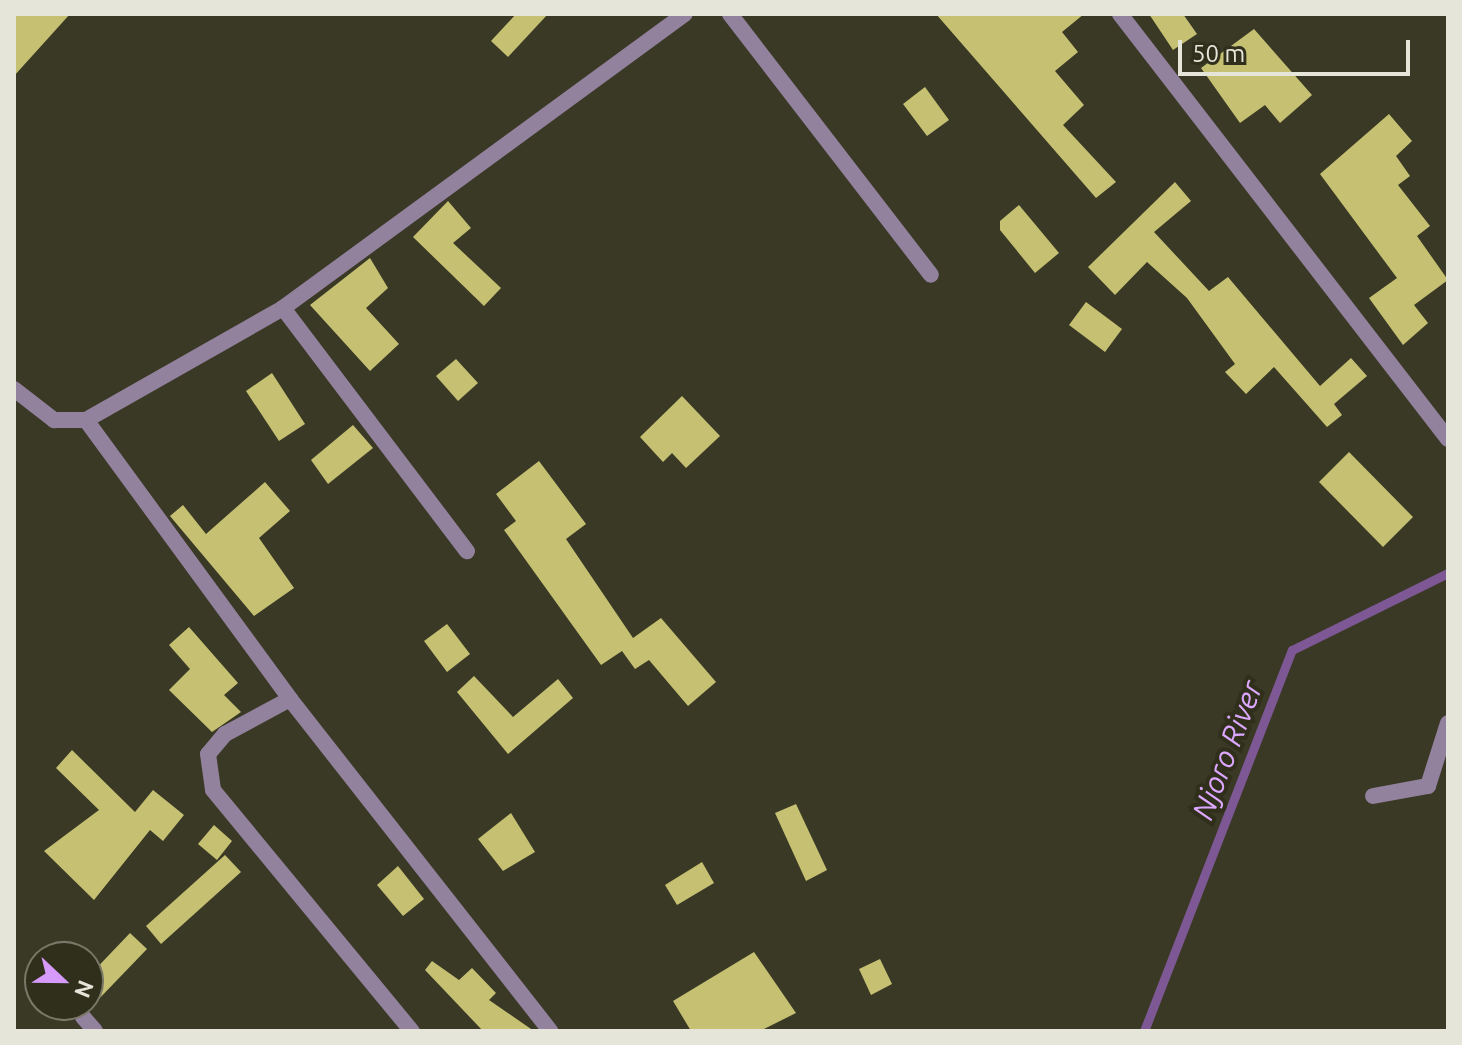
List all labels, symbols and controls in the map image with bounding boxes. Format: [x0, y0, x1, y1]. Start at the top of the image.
scale bar [1182, 24, 1414, 74]
text: 50 m [1192, 40, 1245, 67]
water label: Njoro River [1184, 676, 1270, 824]
north arrow [24, 941, 104, 1021]
text: N [70, 977, 100, 1002]

